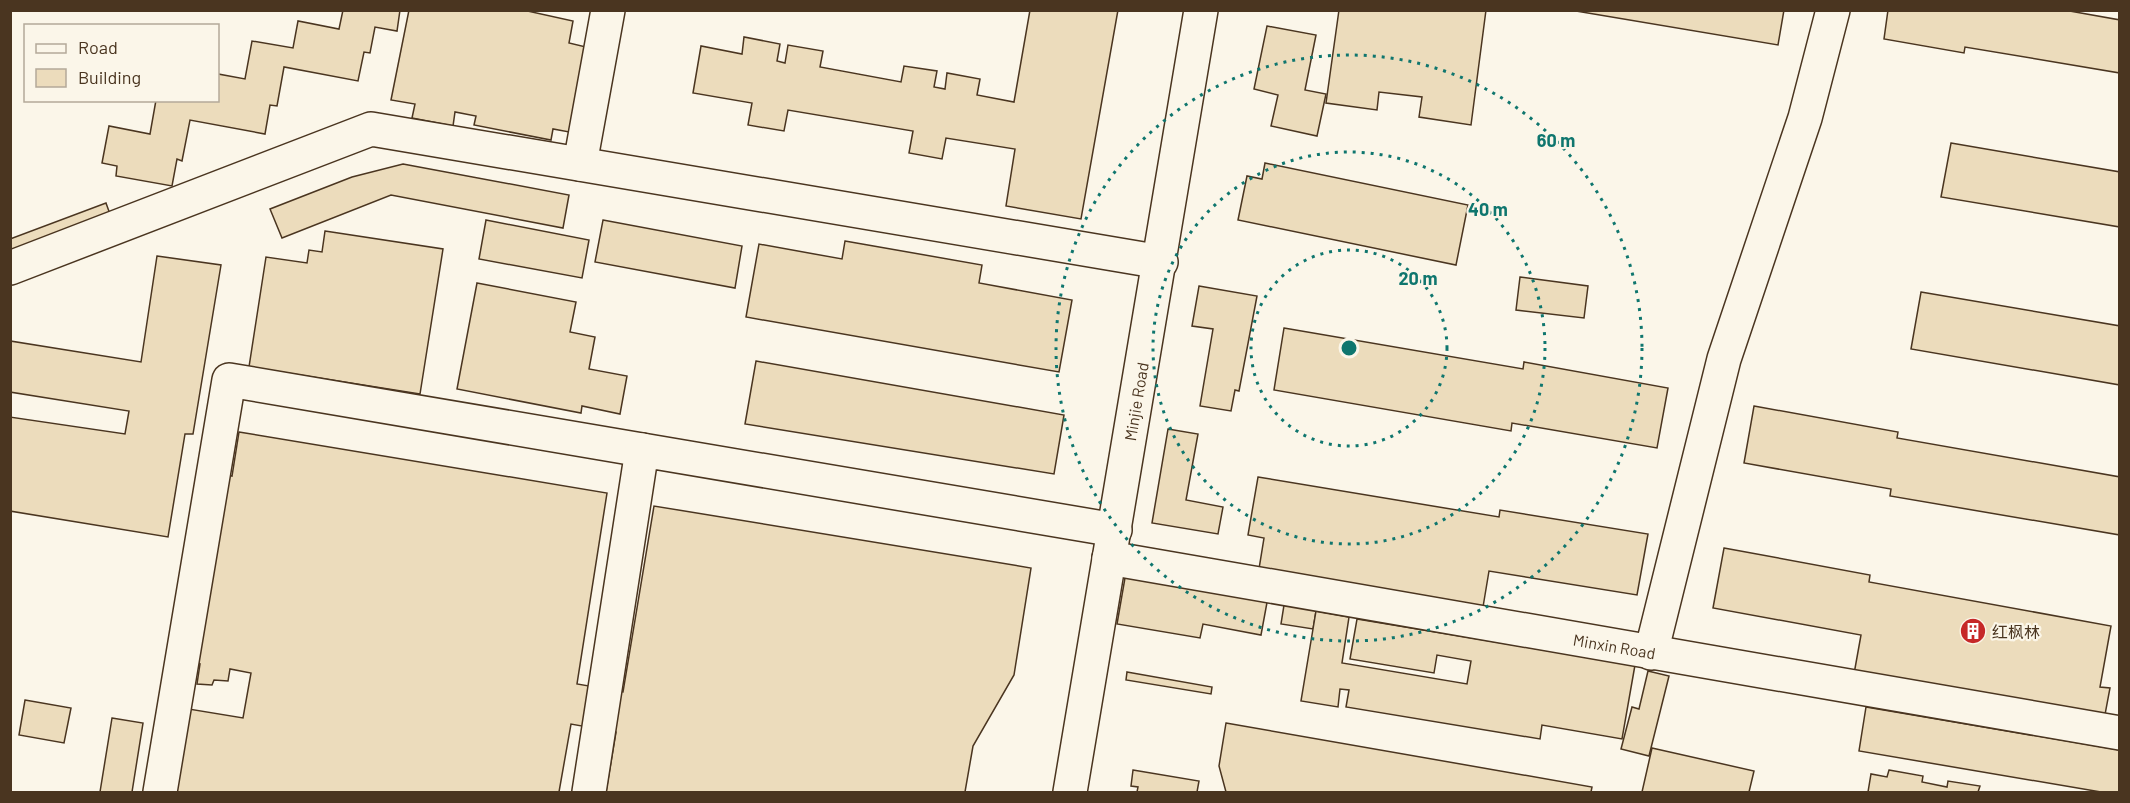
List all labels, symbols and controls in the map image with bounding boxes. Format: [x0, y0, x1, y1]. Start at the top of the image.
legend [24, 24, 219, 102]
text: Road [78, 36, 118, 58]
text: Building [78, 66, 141, 88]
text: 60 m [1537, 129, 1575, 151]
text: 40 m [1468, 198, 1508, 220]
text: 20 m [1399, 267, 1437, 289]
centre of rings [1339, 338, 1359, 358]
street label: Minjie Road [1120, 361, 1151, 442]
building icon: 红枫林 [1958, 616, 1988, 646]
place label: 红枫林 [1992, 622, 2040, 641]
street label: Minxin Road [1572, 629, 1657, 662]

